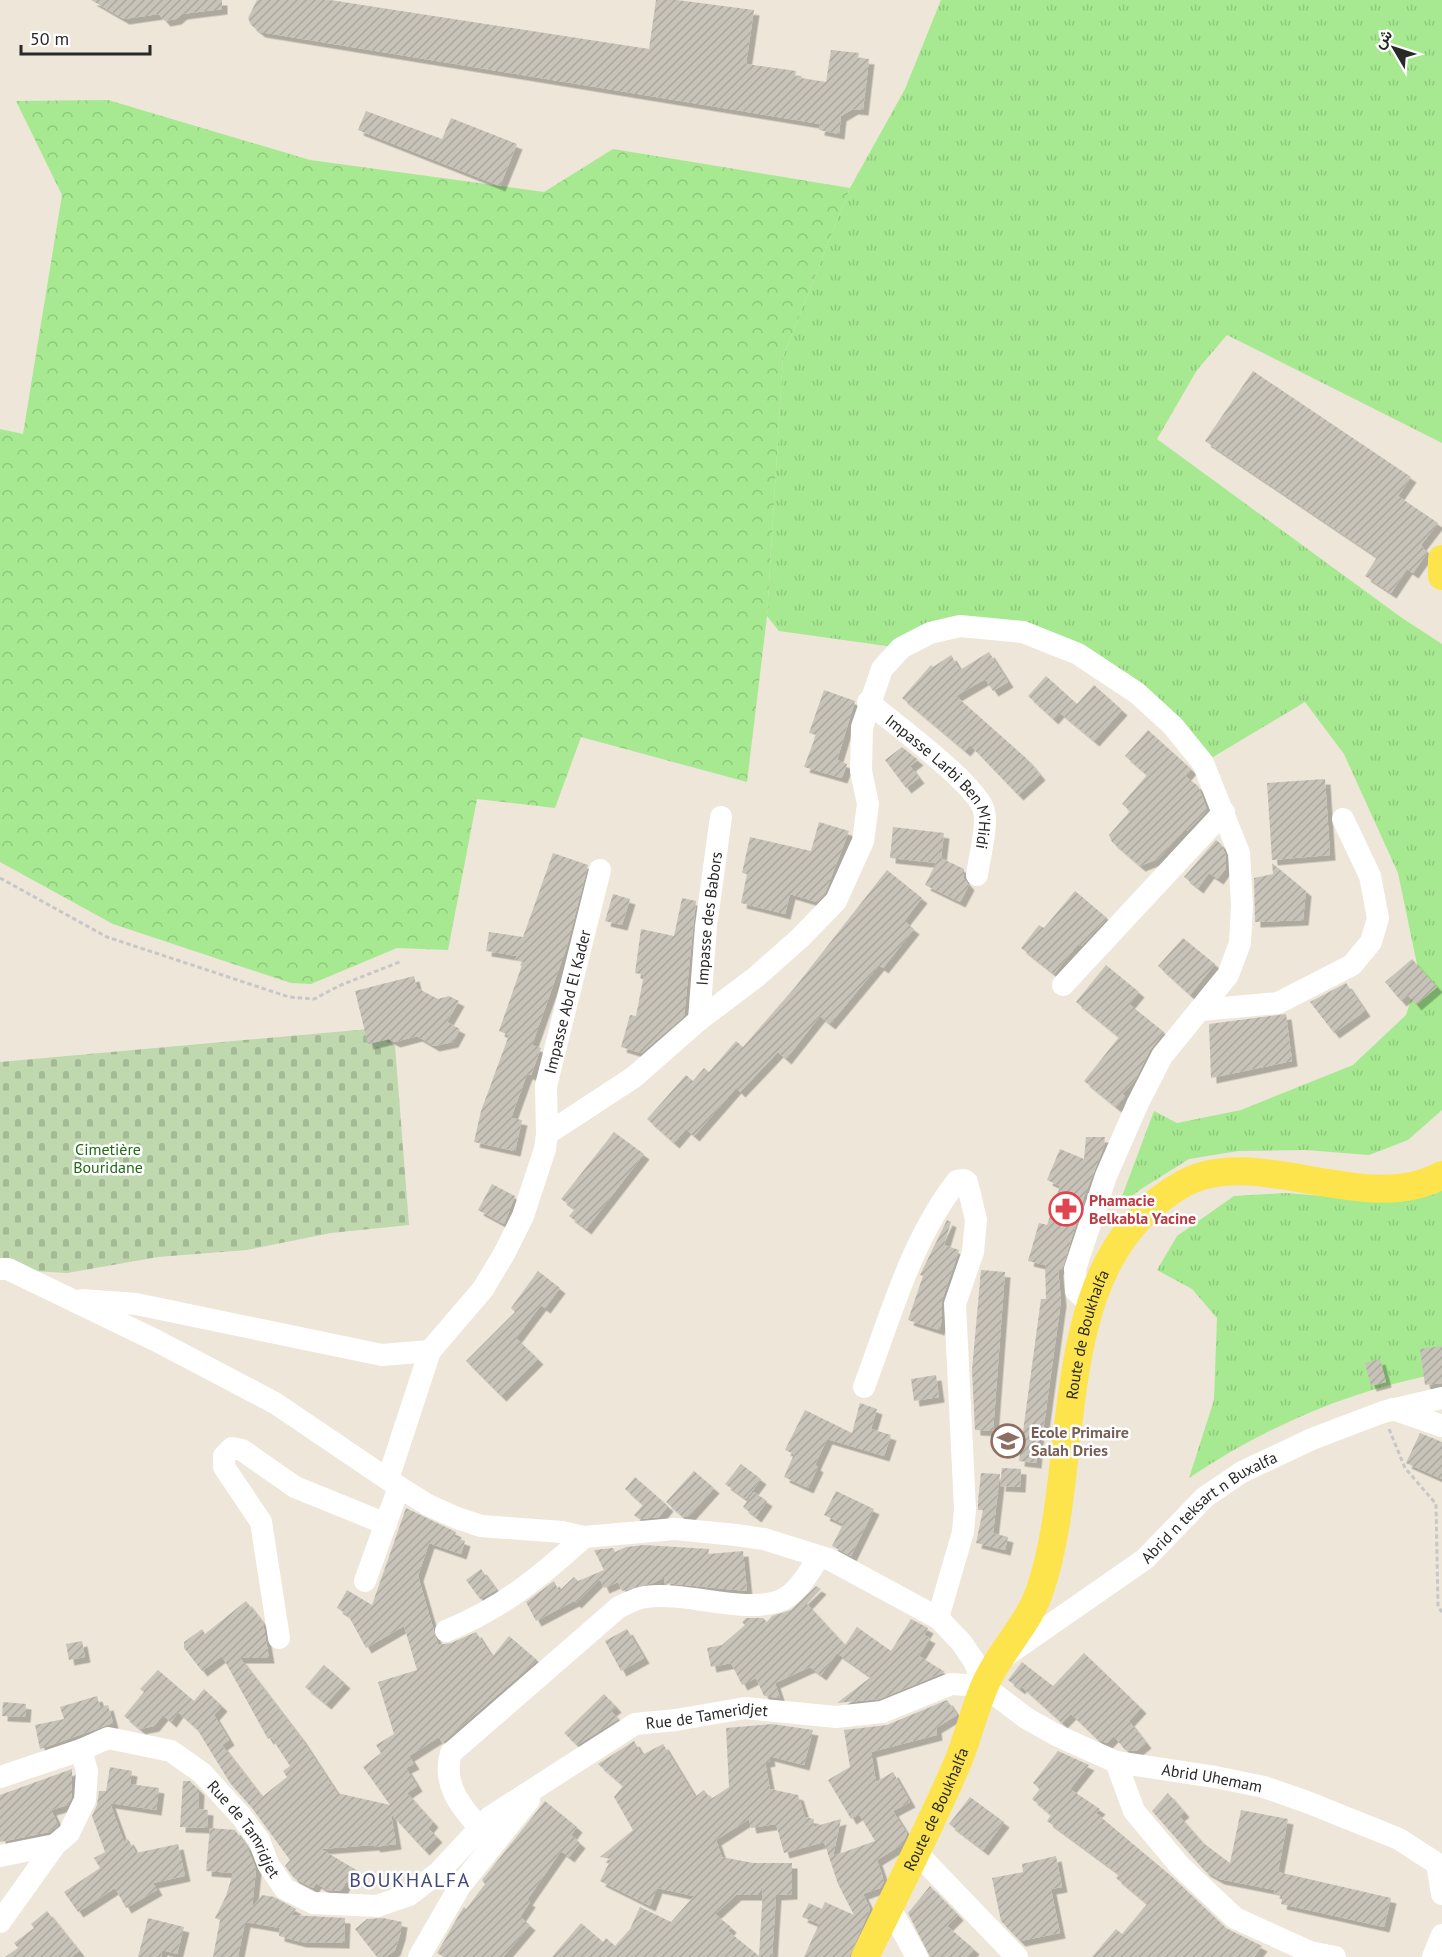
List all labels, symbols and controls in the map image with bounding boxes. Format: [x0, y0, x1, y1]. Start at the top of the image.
scale bar [21, 18, 150, 56]
north arrow [1364, 18, 1424, 78]
text: ش [1369, 25, 1396, 52]
text: 50 m [30, 27, 69, 50]
street label: Impasse Larbi Ben M'Hidi [881, 710, 995, 851]
street label: Impasse des Babors [692, 850, 726, 986]
street label: Impasse Abd El Kader [540, 927, 595, 1076]
park label: Cimetière Bouridane [73, 1139, 143, 1177]
place label: Phamacie Belkabla Yacine [1089, 1190, 1196, 1228]
pharmacy icon: Phamacie Belkabla Yacine [1048, 1191, 1084, 1227]
street label: Route de Boukhalfa [1061, 1266, 1113, 1401]
place label: Ecole Primaire Salah Dries [1031, 1422, 1129, 1460]
school or university icon: Ecole Primaire Salah Dries [990, 1423, 1026, 1459]
street label: Abrid n teksart n Buxalfa [1137, 1447, 1280, 1567]
street label: Rue de Tameridjet [645, 1698, 769, 1733]
street label: Route de Boukhalfa [899, 1745, 972, 1874]
street label: Abrid Uhemam [1160, 1759, 1264, 1796]
street label: Rue de Tamridjet [203, 1776, 285, 1882]
district label: BOUKHALFA [349, 1867, 471, 1893]

